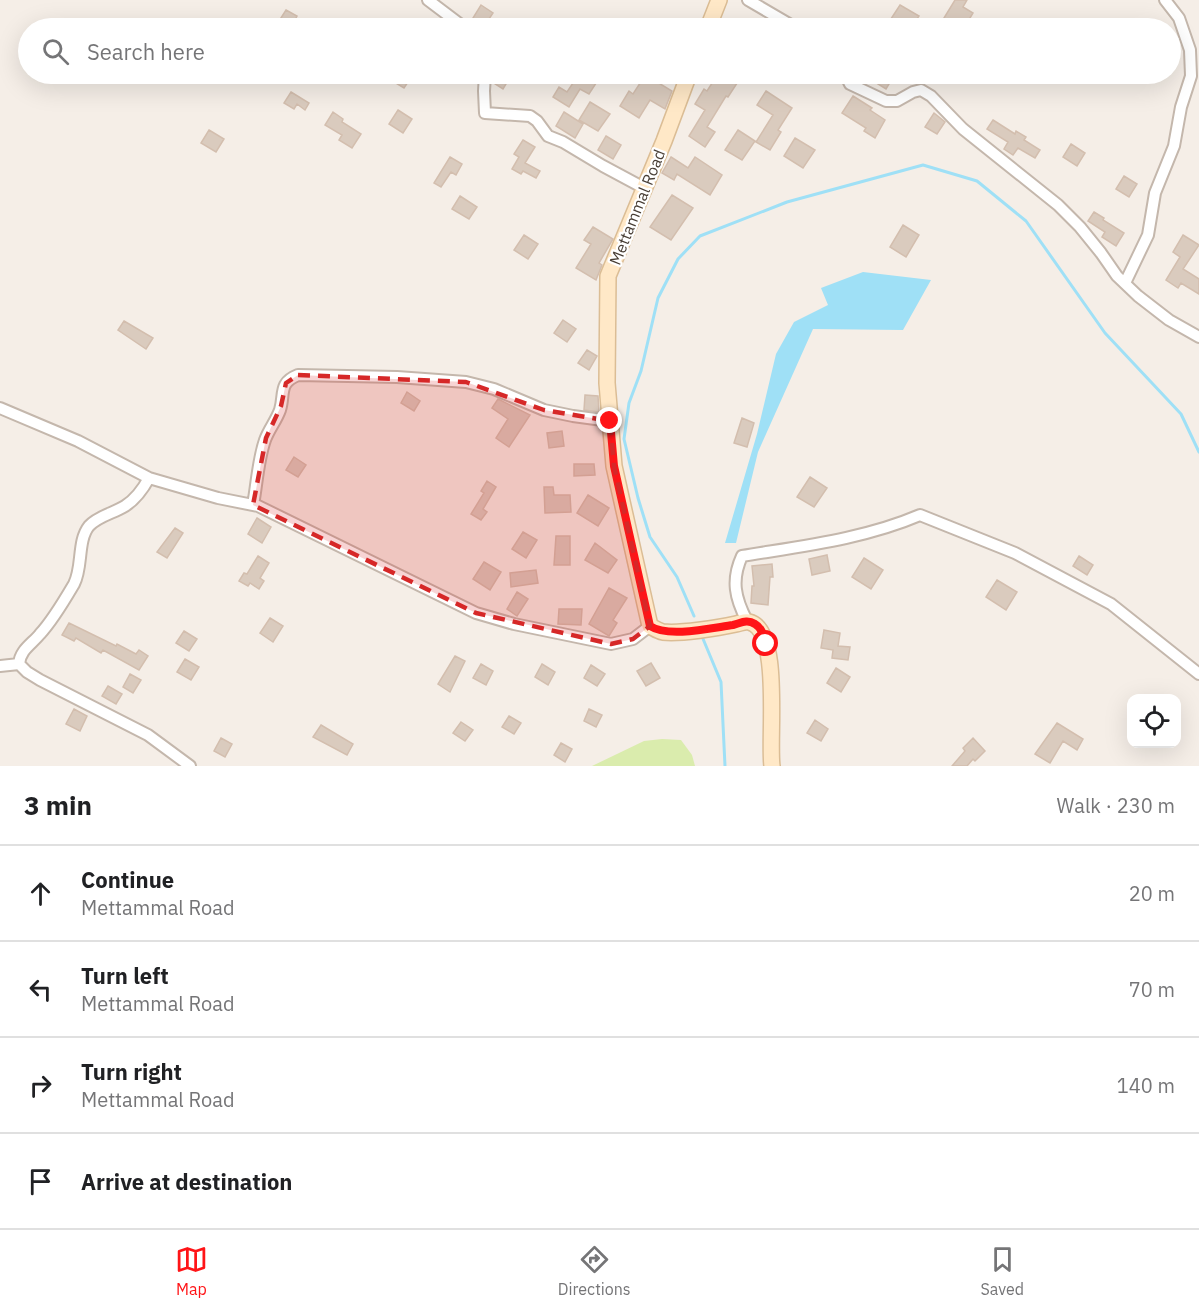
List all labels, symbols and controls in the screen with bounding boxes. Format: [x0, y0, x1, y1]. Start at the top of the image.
search box [18, 18, 1181, 84]
icon: search [39, 35, 72, 68]
text: Search here [87, 37, 205, 66]
street label: Mettammal Road [605, 146, 669, 268]
route end [596, 407, 622, 433]
route start [752, 630, 778, 656]
map controls [1127, 694, 1181, 748]
button: locate [1127, 694, 1181, 748]
text: 3 min [24, 788, 92, 822]
text: Walk · 230 m [1057, 792, 1175, 819]
text: Continue [81, 865, 174, 894]
icon: ahead [24, 877, 57, 910]
text: 20 m [1129, 880, 1175, 907]
text: Mettammal Road [81, 894, 235, 921]
text: Turn left [81, 961, 169, 990]
icon: left [24, 973, 57, 1006]
text: 70 m [1129, 976, 1175, 1003]
text: Mettammal Road [81, 990, 235, 1017]
text: Turn right [81, 1057, 182, 1086]
icon: right [24, 1069, 57, 1102]
text: 140 m [1117, 1072, 1175, 1099]
text: Mettammal Road [81, 1086, 235, 1113]
icon: arrive [24, 1165, 57, 1198]
text: Arrive at destination [81, 1167, 292, 1196]
tab: Map [175, 1243, 208, 1299]
tab: Directions [558, 1243, 631, 1299]
tab: Saved [981, 1243, 1024, 1299]

